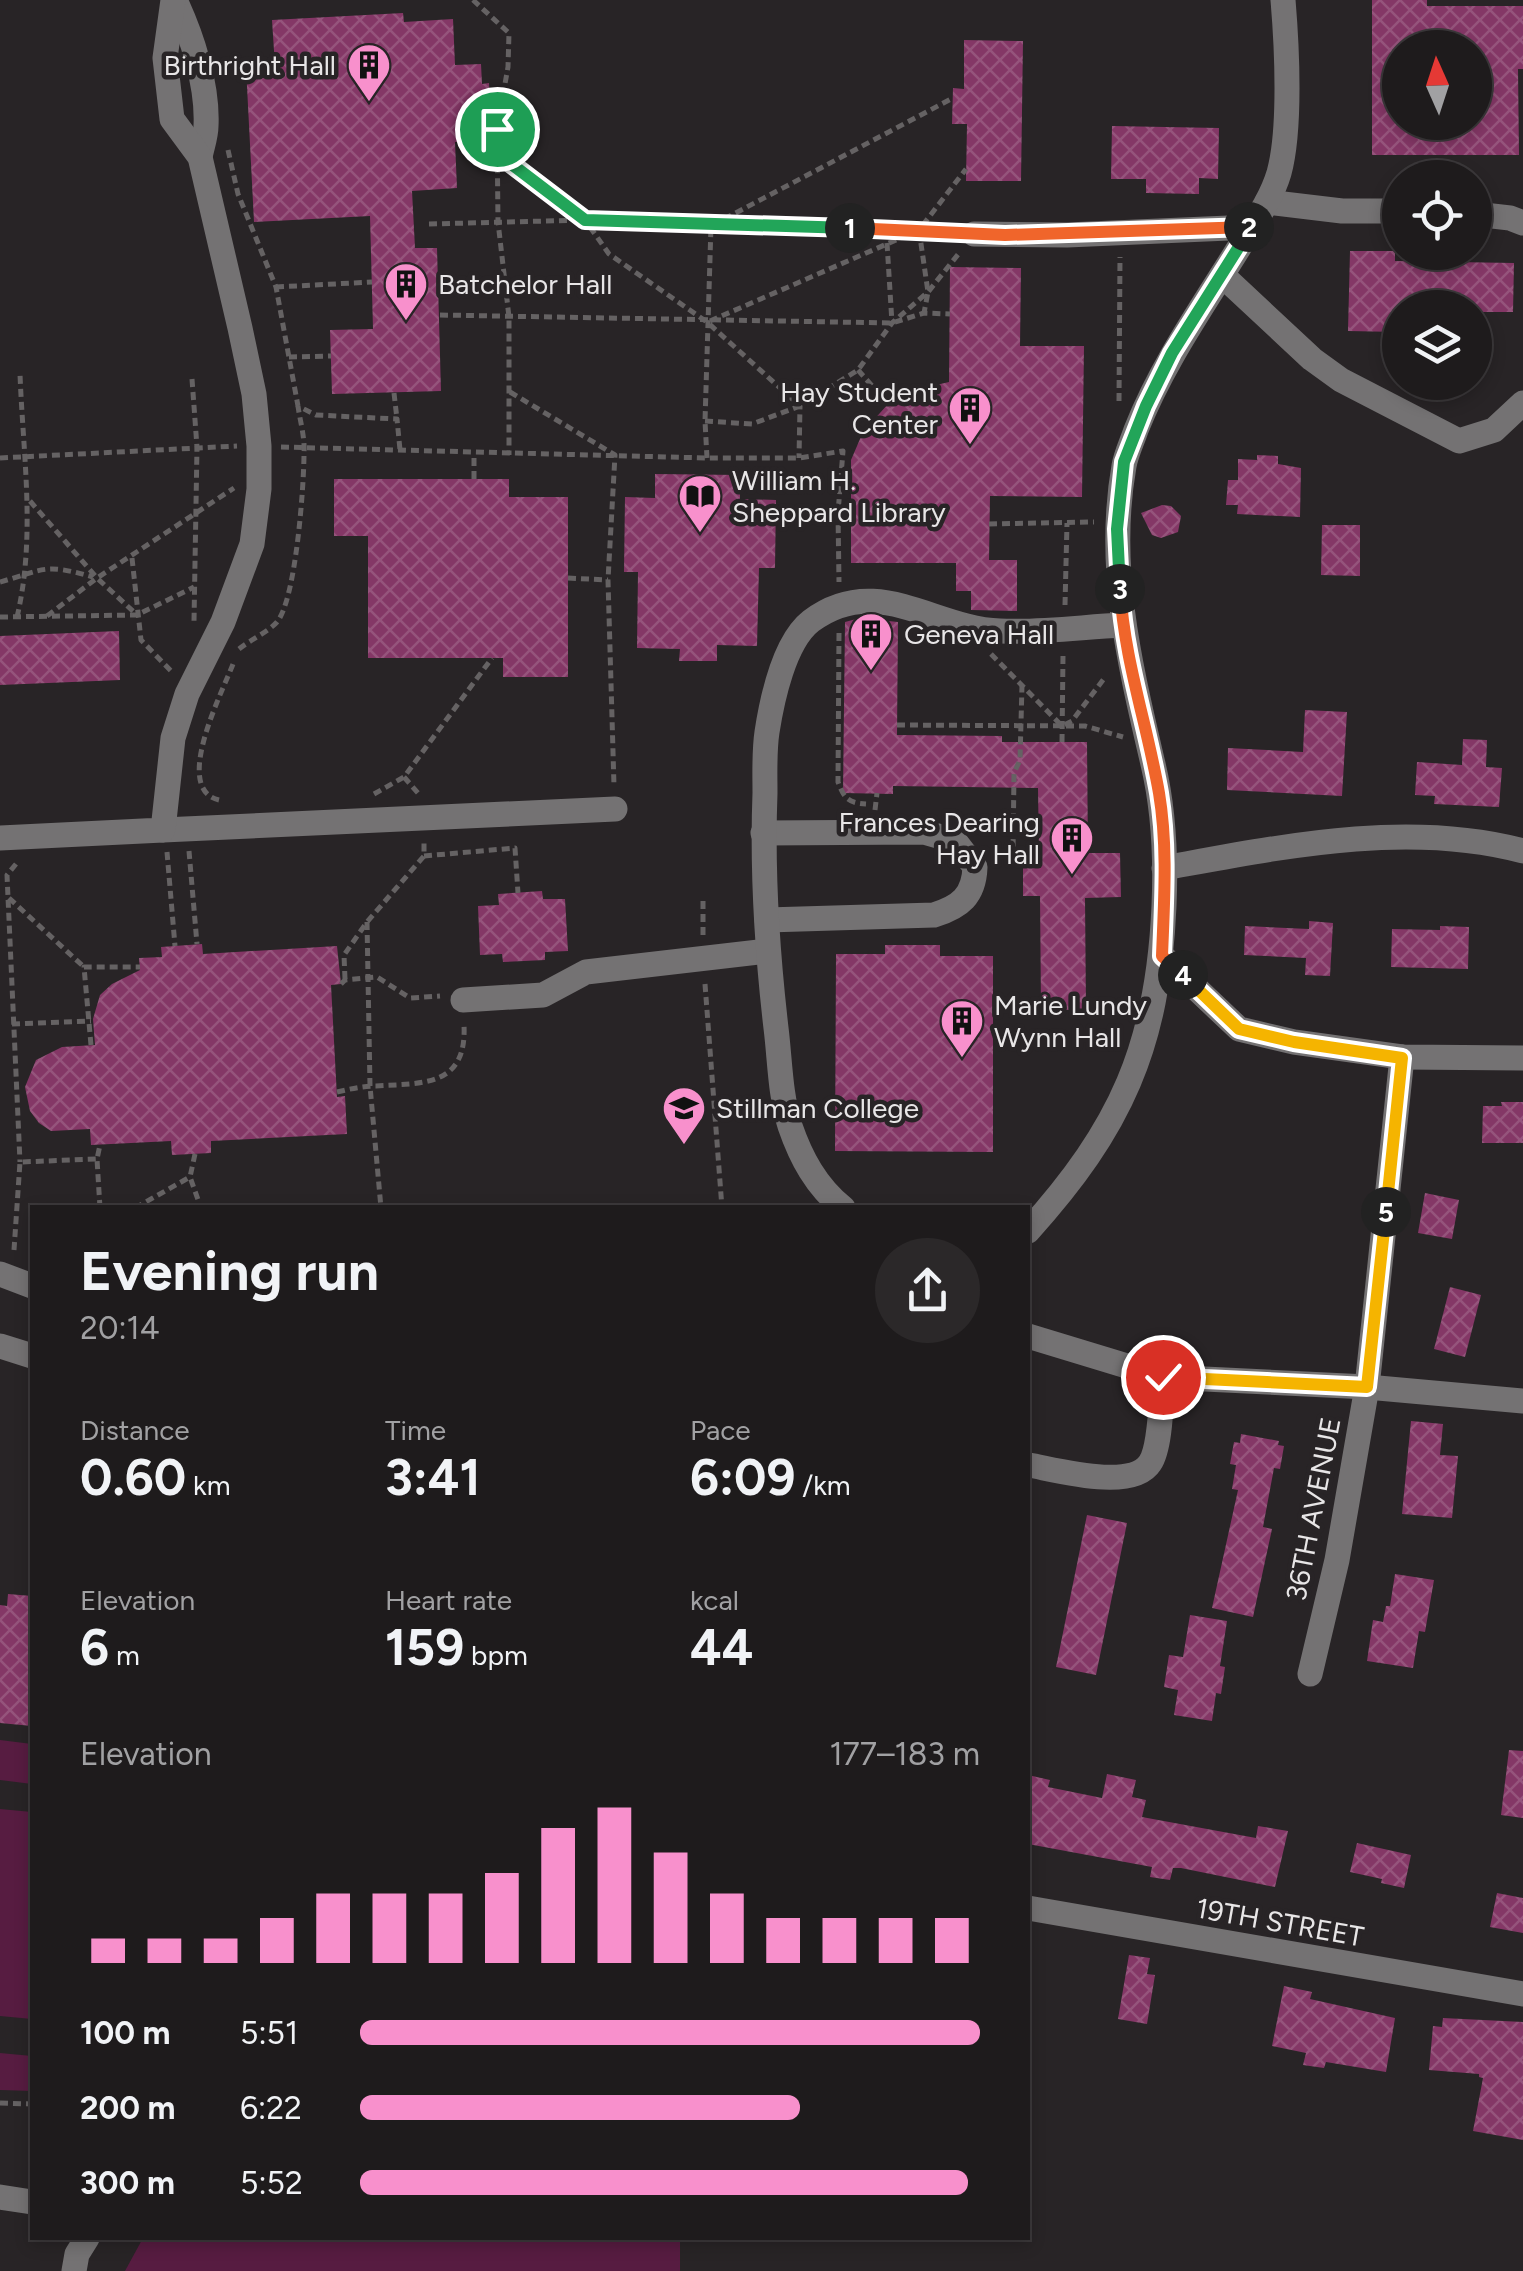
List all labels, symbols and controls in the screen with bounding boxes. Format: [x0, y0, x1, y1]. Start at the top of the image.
north arrow [1382, 30, 1492, 140]
map controls [1382, 30, 1492, 400]
building icon: Birthright Hall [346, 42, 392, 103]
place label: Birthright Hall [164, 48, 336, 82]
pin [455, 87, 540, 172]
icon: arrive [470, 102, 525, 157]
button: locate [1382, 160, 1492, 270]
pin: 2 [1224, 202, 1274, 252]
pin: 1 [825, 203, 875, 253]
text: 2 [1241, 210, 1257, 244]
text: 1 [844, 211, 856, 245]
building icon: Batchelor Hall [383, 261, 429, 322]
place label: Batchelor Hall [438, 267, 612, 301]
button: layers [1382, 290, 1492, 400]
place label: Hay Student Center [780, 375, 939, 441]
building icon: Hay Student Center [947, 385, 993, 446]
place label: William H. Sheppard Library [732, 463, 946, 529]
library icon: William H. Sheppard Library [677, 473, 723, 534]
pin: 3 [1095, 564, 1145, 614]
text: 3 [1112, 572, 1128, 606]
building icon: Geneva Hall [848, 611, 894, 672]
place label: Geneva Hall [904, 617, 1054, 651]
place label: Frances Dearing Hay Hall [838, 805, 1040, 871]
building icon: Frances Dearing Hay Hall [1049, 815, 1095, 876]
pin: 4 [1158, 950, 1208, 1000]
text: 4 [1174, 958, 1192, 992]
place label: Marie Lundy Wynn Hall [994, 988, 1147, 1054]
building icon: Marie Lundy Wynn Hall [939, 998, 985, 1059]
school or university icon: Stillman College [661, 1085, 707, 1146]
place label: Stillman College [716, 1091, 919, 1125]
pin: 5 [1361, 1187, 1411, 1237]
text: 5 [1378, 1195, 1394, 1229]
text: Evening run [80, 1238, 379, 1304]
button: share [875, 1238, 980, 1343]
text: 20:14 [80, 1309, 160, 1347]
pin [1121, 1335, 1206, 1420]
icon: check [1136, 1350, 1191, 1405]
text: Distance [80, 1413, 190, 1447]
text: Time [385, 1413, 446, 1447]
text: Pace [690, 1413, 751, 1447]
street label: 36TH AVENUE [1279, 1414, 1347, 1604]
text: 0.60 [80, 1447, 186, 1508]
text: 3:41 [385, 1447, 481, 1508]
text: 6:09 [690, 1447, 795, 1508]
text: km [186, 1468, 231, 1502]
text: /km [795, 1468, 851, 1502]
text: Elevation [80, 1583, 195, 1617]
text: Heart rate [385, 1583, 512, 1617]
text: kcal [690, 1583, 739, 1617]
text: 6 [80, 1617, 109, 1678]
text: 159 [385, 1617, 464, 1678]
text: 44 [690, 1617, 753, 1678]
text: m [109, 1638, 140, 1672]
text: bpm [464, 1638, 528, 1672]
text: Elevation [80, 1735, 212, 1773]
text: 177–183 m [829, 1735, 980, 1773]
street label: 19TH STREET [1194, 1891, 1367, 1954]
text: 100 m [80, 2014, 171, 2052]
text: 5:51 [240, 2014, 298, 2052]
text: 200 m [80, 2089, 176, 2127]
text: 6:22 [240, 2089, 302, 2127]
text: 300 m [80, 2164, 175, 2202]
text: 5:52 [240, 2164, 303, 2202]

